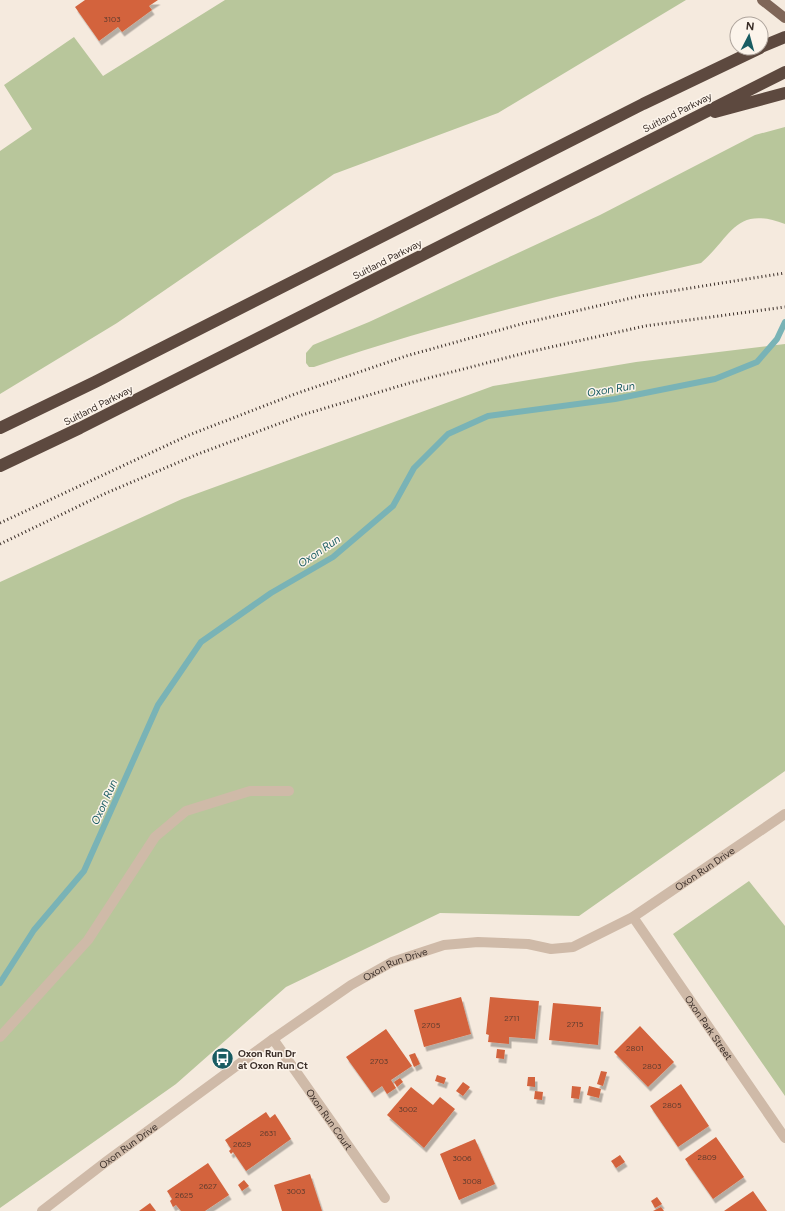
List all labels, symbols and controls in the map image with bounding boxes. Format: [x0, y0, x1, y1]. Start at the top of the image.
house number: 3103 [103, 14, 121, 24]
north arrow [729, 16, 769, 56]
text: N [745, 20, 755, 33]
street label: Suitland Parkway [640, 89, 715, 136]
street label: Suitland Parkway [350, 236, 425, 283]
water label: Oxon Run [586, 379, 636, 400]
street label: Suitland Parkway [61, 382, 136, 429]
water label: Oxon Run [296, 533, 343, 570]
water label: Oxon Run [89, 778, 120, 827]
street label: Oxon Run Drive [673, 844, 738, 894]
street label: Oxon Run Drive [361, 945, 430, 984]
street label: Oxon Park Street [682, 993, 736, 1063]
house number: 2711 [504, 1013, 520, 1023]
house number: 2715 [567, 1019, 584, 1029]
house number: 2705 [422, 1020, 441, 1030]
house number: 2801 [626, 1043, 644, 1053]
bus stop icon: Oxon Run Dr at Oxon Run Ct [210, 1046, 236, 1072]
place label: Oxon Run Dr at Oxon Run Ct [238, 1047, 308, 1072]
house number: 2703 [370, 1056, 388, 1066]
house number: 2803 [643, 1061, 661, 1071]
street label: Oxon Run Court [303, 1086, 355, 1153]
house number: 2805 [662, 1100, 682, 1110]
house number: 3002 [398, 1104, 418, 1114]
street label: Oxon Run Drive [96, 1120, 161, 1172]
house number: 2631 [260, 1128, 276, 1138]
house number: 2629 [233, 1139, 251, 1149]
house number: 2809 [697, 1152, 717, 1162]
house number: 3006 [452, 1153, 472, 1163]
house number: 3008 [462, 1176, 482, 1186]
house number: 2627 [199, 1181, 218, 1191]
house number: 3003 [287, 1186, 305, 1196]
house number: 2625 [175, 1190, 193, 1200]

